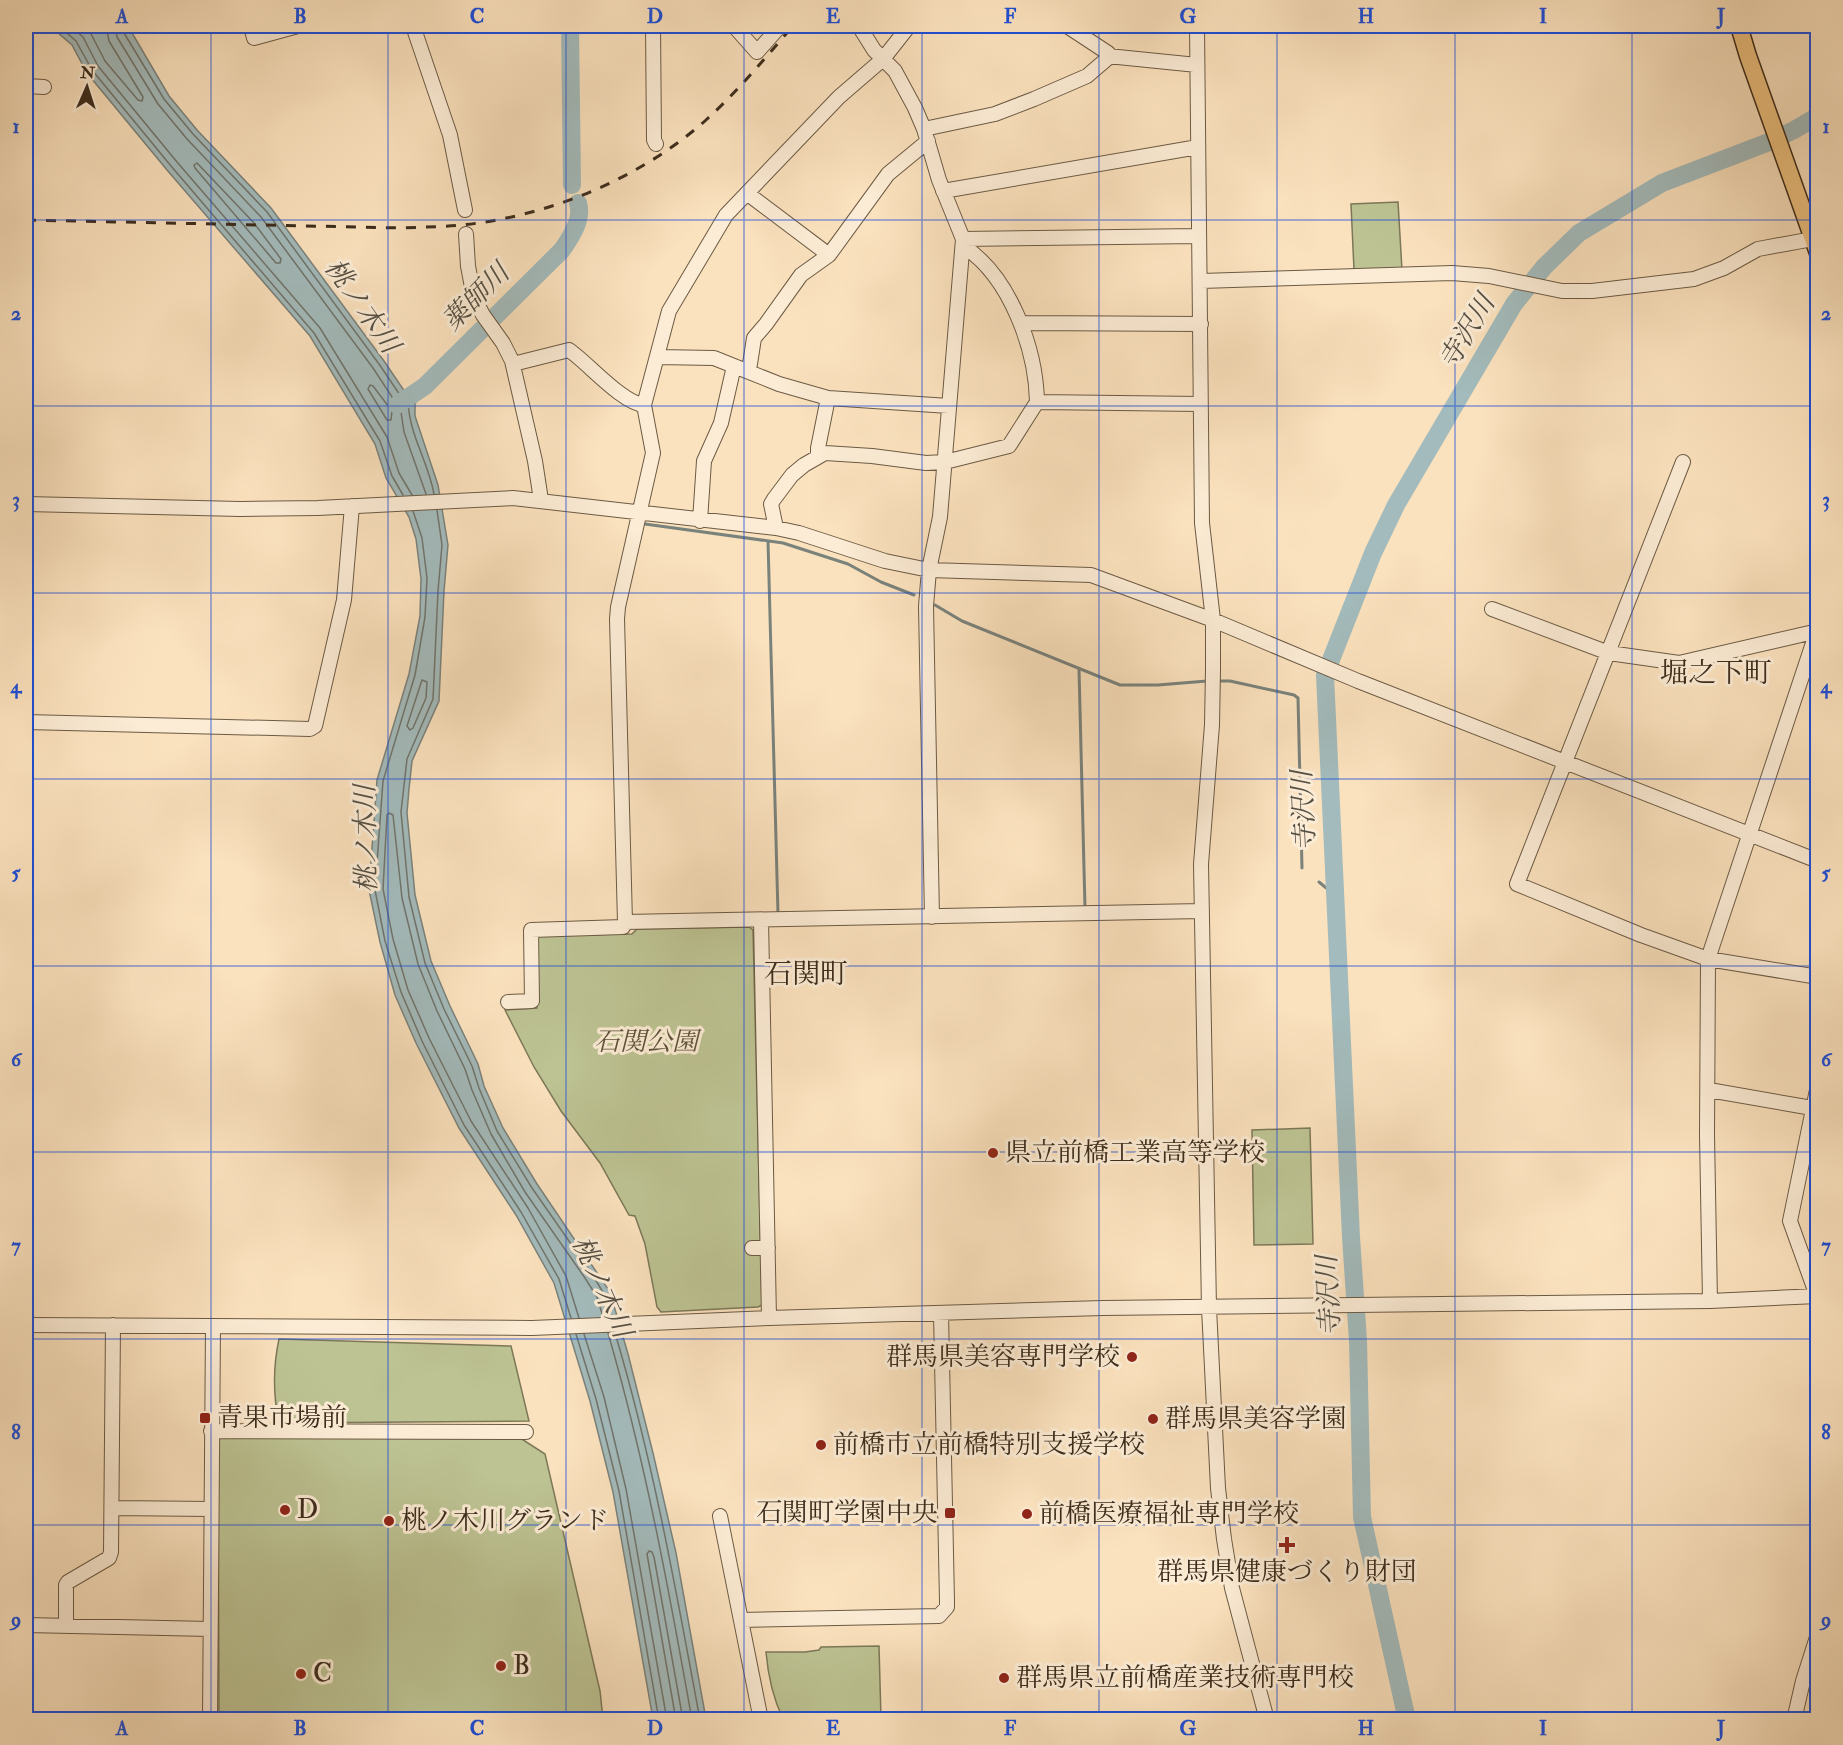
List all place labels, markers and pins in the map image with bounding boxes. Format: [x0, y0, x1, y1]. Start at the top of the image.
place label: 県立前橋工業高等学校 [1005, 1137, 1265, 1169]
marker: 県立前橋工業高等学校 [986, 1146, 1000, 1160]
place label: 群馬県美容専門学校 [886, 1341, 1120, 1373]
marker: 群馬県美容専門学校 [1125, 1350, 1139, 1364]
place label: 青果市場前 [217, 1402, 347, 1434]
place label: 群馬県美容学園 [1165, 1403, 1347, 1435]
marker: 青果市場前 [198, 1411, 212, 1425]
marker: 群馬県美容学園 [1146, 1412, 1160, 1426]
place label: 前橋市立前橋特別支援学校 [833, 1429, 1145, 1461]
marker: 前橋市立前橋特別支援学校 [814, 1438, 828, 1452]
place label: D [297, 1494, 318, 1526]
place label: 石関町学園中央 [756, 1497, 938, 1529]
place label: 前橋医療福祉専門学校 [1039, 1498, 1299, 1530]
marker: D [278, 1503, 292, 1517]
place label: 桃ノ木川グランド [401, 1505, 609, 1537]
marker: 石関町学園中央 [943, 1506, 957, 1520]
marker: 前橋医療福祉専門学校 [1020, 1507, 1034, 1521]
marker: 桃ノ木川グランド [382, 1514, 396, 1528]
marker: 群馬県健康づくり財団 [1278, 1536, 1296, 1554]
place label: 群馬県健康づくり財団 [1157, 1556, 1417, 1588]
place label: B [513, 1650, 530, 1682]
place label: C [313, 1658, 332, 1690]
marker: B [494, 1659, 508, 1673]
place label: 群馬県立前橋産業技術専門校 [1016, 1662, 1354, 1694]
marker: C [294, 1667, 308, 1681]
marker: 群馬県立前橋産業技術専門校 [997, 1671, 1011, 1685]

